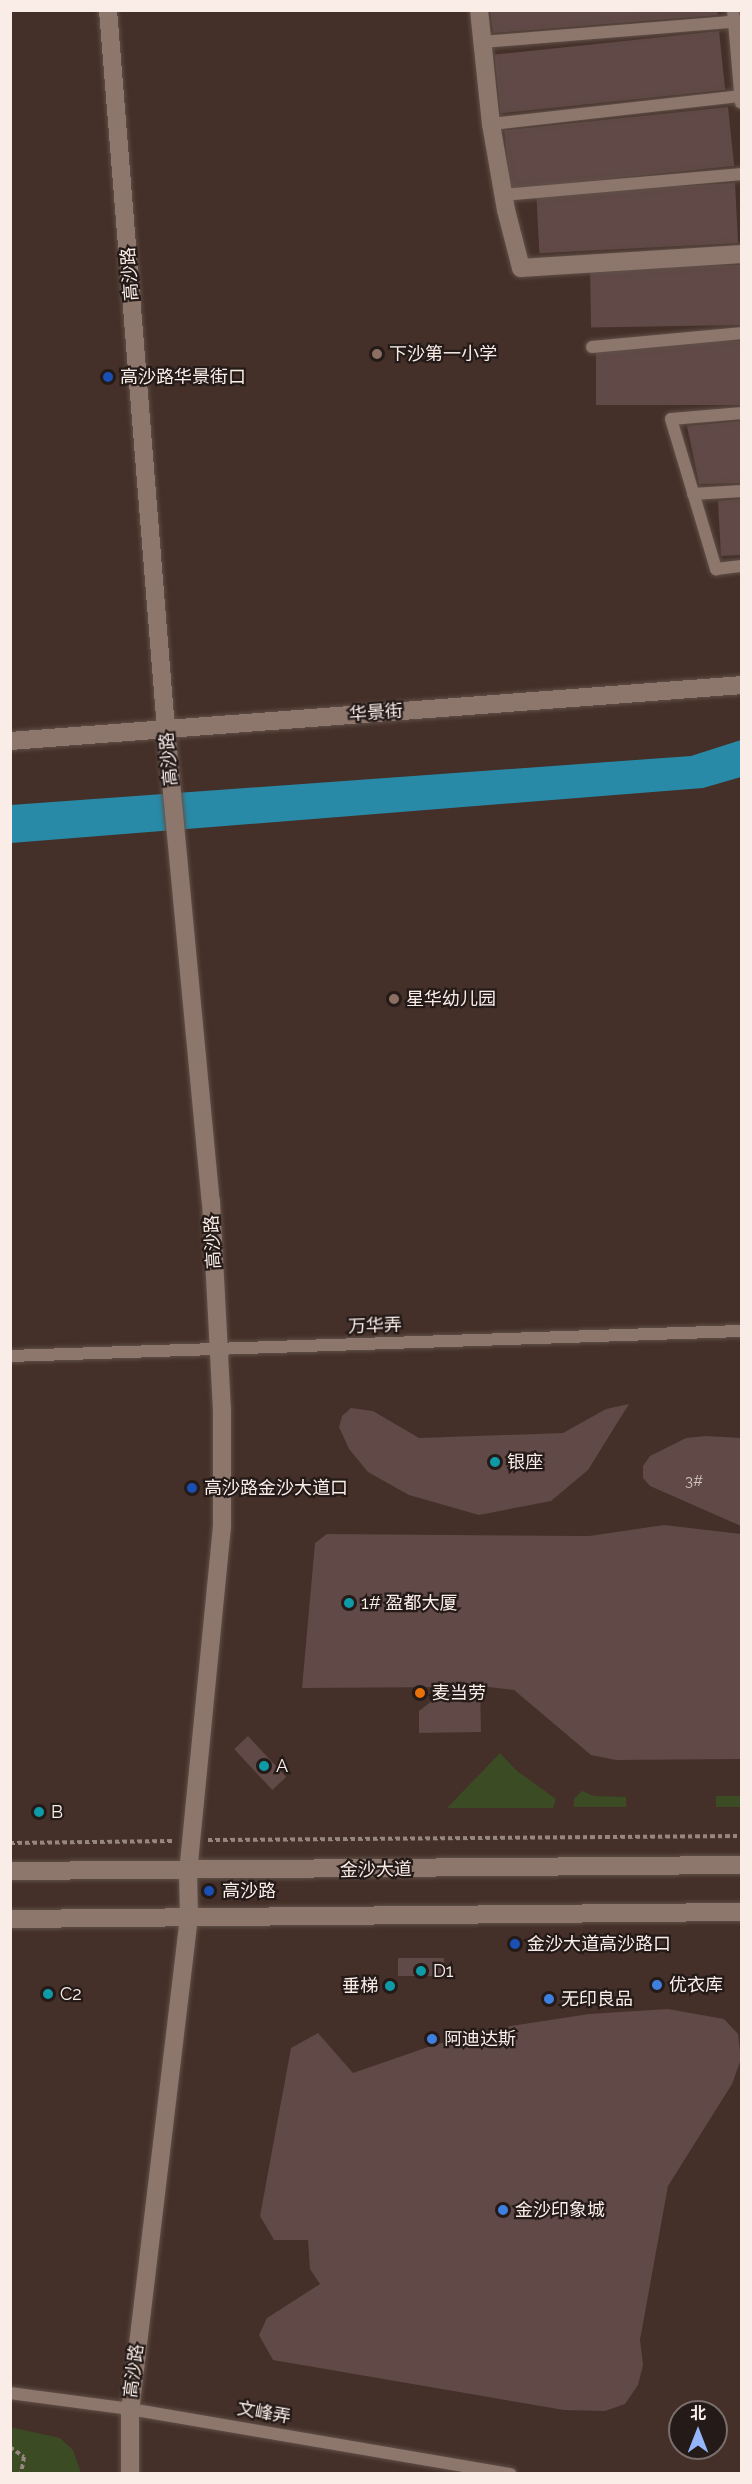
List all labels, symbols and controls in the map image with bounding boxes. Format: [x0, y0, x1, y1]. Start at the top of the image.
street label: 高沙路 [117, 246, 143, 302]
place label: 下沙第一小学 [389, 343, 497, 365]
marker: 下沙第一小学 [370, 347, 384, 361]
place label: 高沙路华景街口 [120, 366, 246, 388]
marker: 高沙路华景街口 [101, 370, 115, 384]
street label: 华景街 [348, 700, 404, 726]
street label: 高沙路 [156, 731, 182, 787]
place label: 星华幼儿园 [406, 988, 496, 1010]
marker: 星华幼儿园 [387, 992, 401, 1006]
street label: 高沙路 [201, 1214, 225, 1270]
street label: 万华弄 [348, 1314, 402, 1338]
place label: 银座 [507, 1451, 543, 1473]
marker: 银座 [488, 1455, 502, 1469]
house number: 3# [685, 1473, 703, 1491]
place label: 高沙路金沙大道口 [204, 1477, 348, 1499]
marker: 高沙路金沙大道口 [185, 1481, 199, 1495]
place label: 1# 盈都大厦 [361, 1592, 458, 1614]
marker: 1# 盈都大厦 [342, 1596, 356, 1610]
place label: 麦当劳 [432, 1682, 486, 1704]
marker: 麦当劳 [413, 1686, 427, 1700]
place label: A [276, 1755, 288, 1777]
marker: A [257, 1759, 271, 1773]
place label: B [51, 1801, 63, 1823]
marker: B [32, 1805, 46, 1819]
street label: 金沙大道 [340, 1859, 412, 1881]
place label: 高沙路 [222, 1880, 276, 1902]
marker: 高沙路 [200, 1882, 218, 1900]
place label: 金沙大道高沙路口 [527, 1933, 671, 1955]
marker: 金沙大道高沙路口 [508, 1937, 522, 1951]
place label: D1 [433, 1960, 454, 1982]
marker: D1 [414, 1964, 428, 1978]
place label: 优衣库 [669, 1974, 723, 1996]
place label: 垂梯 [342, 1975, 378, 1997]
marker: 优衣库 [650, 1978, 664, 1992]
marker: 垂梯 [383, 1979, 397, 1993]
place label: C2 [60, 1983, 82, 2005]
marker: C2 [41, 1987, 55, 2001]
place label: 无印良品 [561, 1988, 633, 2010]
marker: 无印良品 [542, 1992, 556, 2006]
place label: 阿迪达斯 [444, 2028, 516, 2050]
marker: 阿迪达斯 [425, 2032, 439, 2046]
place label: 金沙印象城 [515, 2199, 605, 2221]
marker: 金沙印象城 [496, 2203, 510, 2217]
street label: 高沙路 [120, 2343, 148, 2399]
street label: 文峰弄 [236, 2398, 292, 2428]
north arrow [668, 2400, 728, 2460]
text: 北 [690, 2404, 706, 2423]

